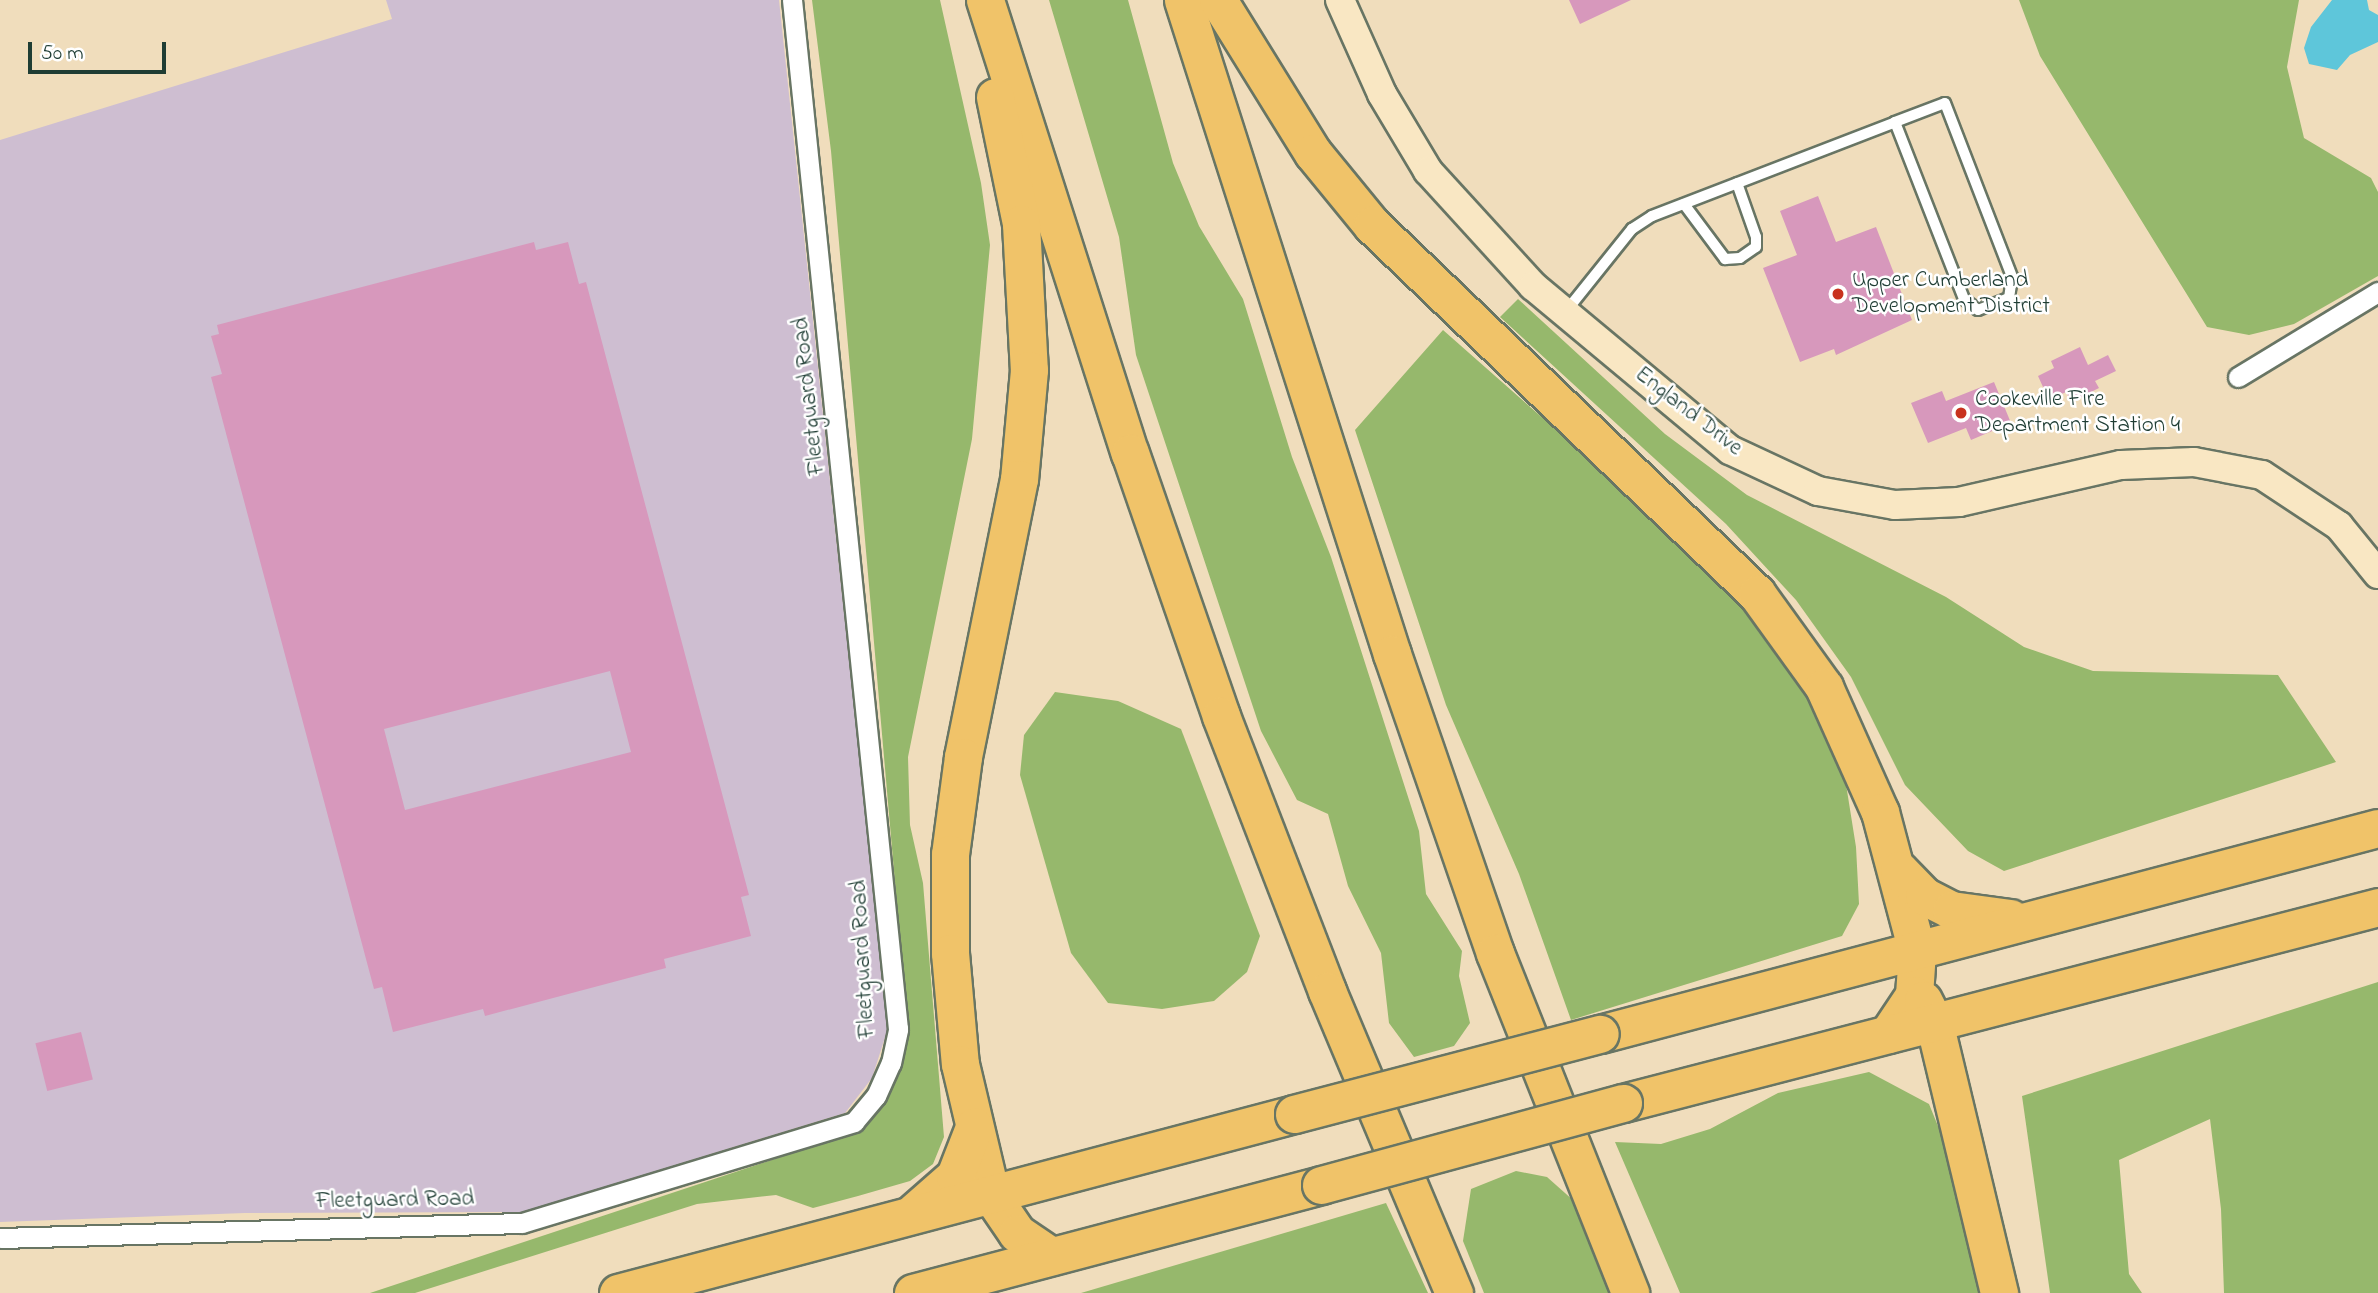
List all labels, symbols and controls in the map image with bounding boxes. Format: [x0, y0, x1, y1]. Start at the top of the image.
scale bar [32, 28, 170, 72]
text: 50 m [41, 39, 84, 69]
place label: Upper Cumberland Development District [1852, 267, 2050, 321]
marker: Upper Cumberland Development District [1830, 286, 1846, 302]
street label: Fleetguard Road [788, 316, 832, 476]
street label: England Drive [1629, 361, 1747, 463]
place label: Cookeville Fire Department Station 4 [1975, 386, 2180, 440]
marker: Cookeville Fire Department Station 4 [1953, 405, 1969, 421]
street label: Fleetguard Road [846, 879, 882, 1039]
street label: Fleetguard Road [315, 1186, 475, 1216]

